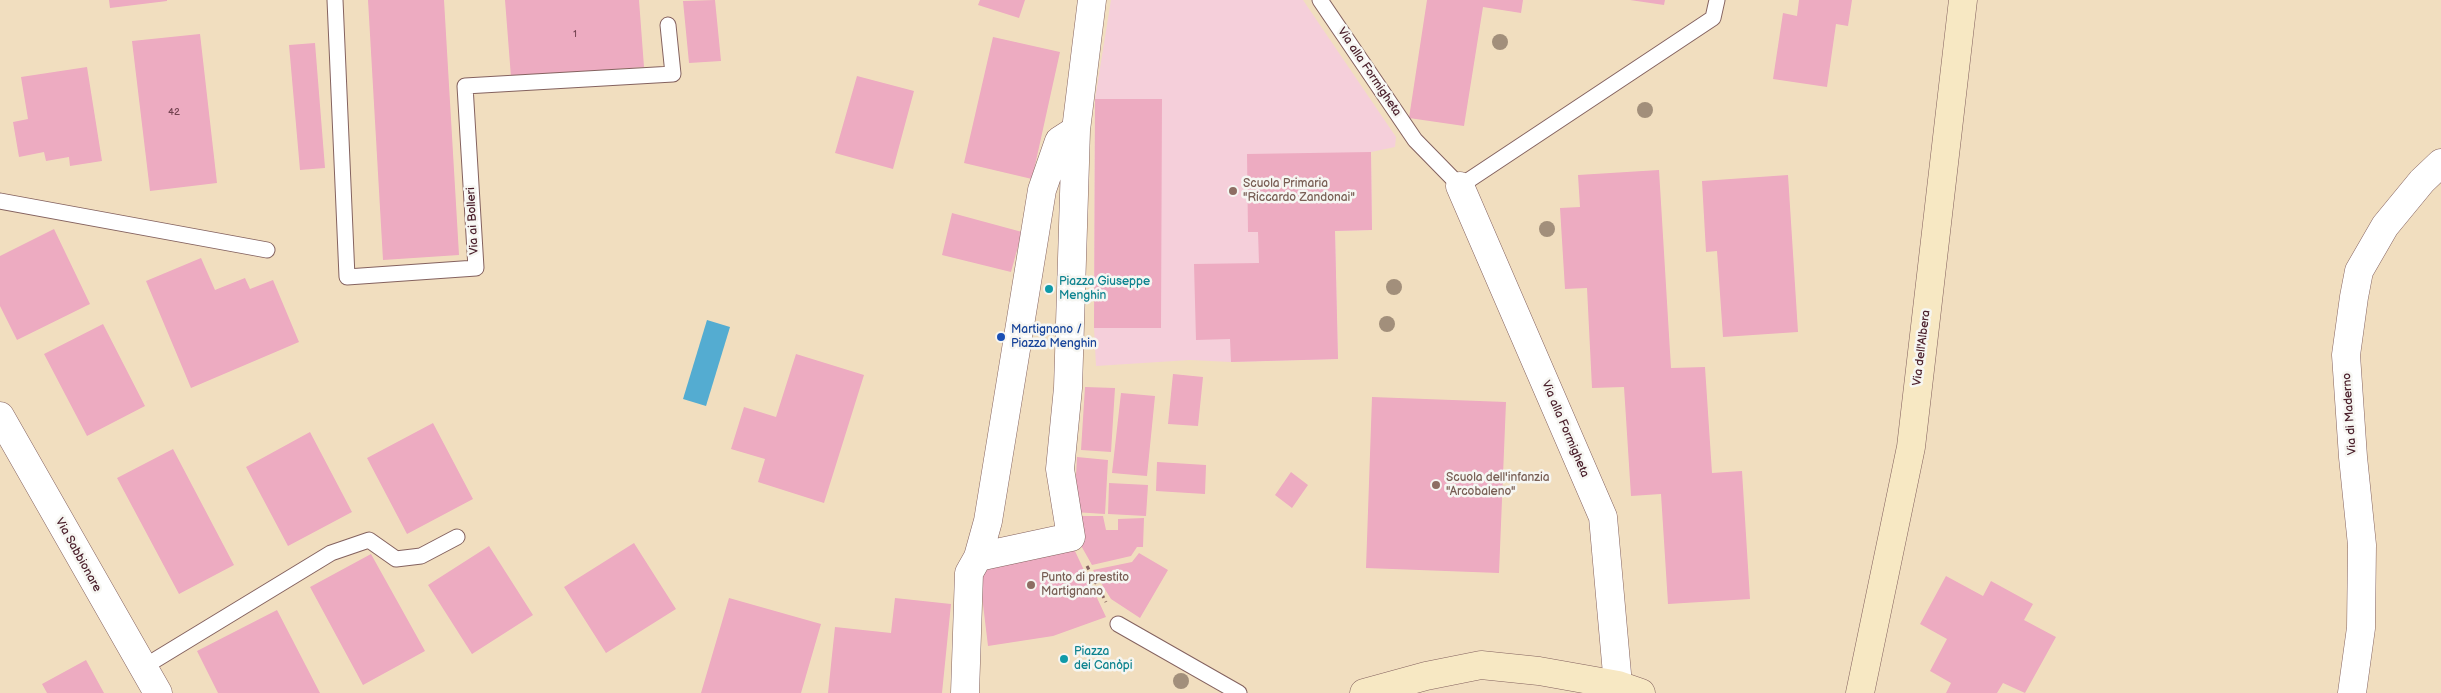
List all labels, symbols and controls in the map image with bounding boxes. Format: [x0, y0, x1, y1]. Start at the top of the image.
street label: Via alla Formigheta [1334, 25, 1404, 119]
house number: 1 [573, 28, 577, 40]
house number: 42 [168, 106, 180, 118]
place label: Scuola Primaria "Riccardo Zandonai" [1243, 177, 1355, 205]
marker: Scuola Primaria "Riccardo Zandonai" [1227, 185, 1239, 197]
street label: Via ai Bolleri [464, 187, 482, 255]
place label: Piazza Giuseppe Menghin [1059, 275, 1150, 303]
marker: Piazza Giuseppe Menghin [1043, 283, 1055, 295]
street label: Via dell'Albera [1910, 309, 1934, 387]
place label: Martignano / Piazza Menghin [1011, 323, 1097, 351]
marker: Martignano / Piazza Menghin [995, 331, 1007, 343]
street label: Via di Maderno [2340, 372, 2360, 456]
street label: Via alla Formigheta [1538, 378, 1592, 480]
place label: Scuola dell'infanzia "Arcobaleno" [1446, 471, 1550, 499]
marker: Scuola dell'infanzia "Arcobaleno" [1430, 479, 1442, 491]
street label: Via Sabbionare [52, 516, 104, 594]
place label: Punto di prestito Martignano [1041, 571, 1129, 599]
marker: Punto di prestito Martignano [1025, 579, 1037, 591]
place label: Piazza dei Canòpi [1074, 645, 1133, 673]
marker: Piazza dei Canòpi [1058, 653, 1070, 665]

